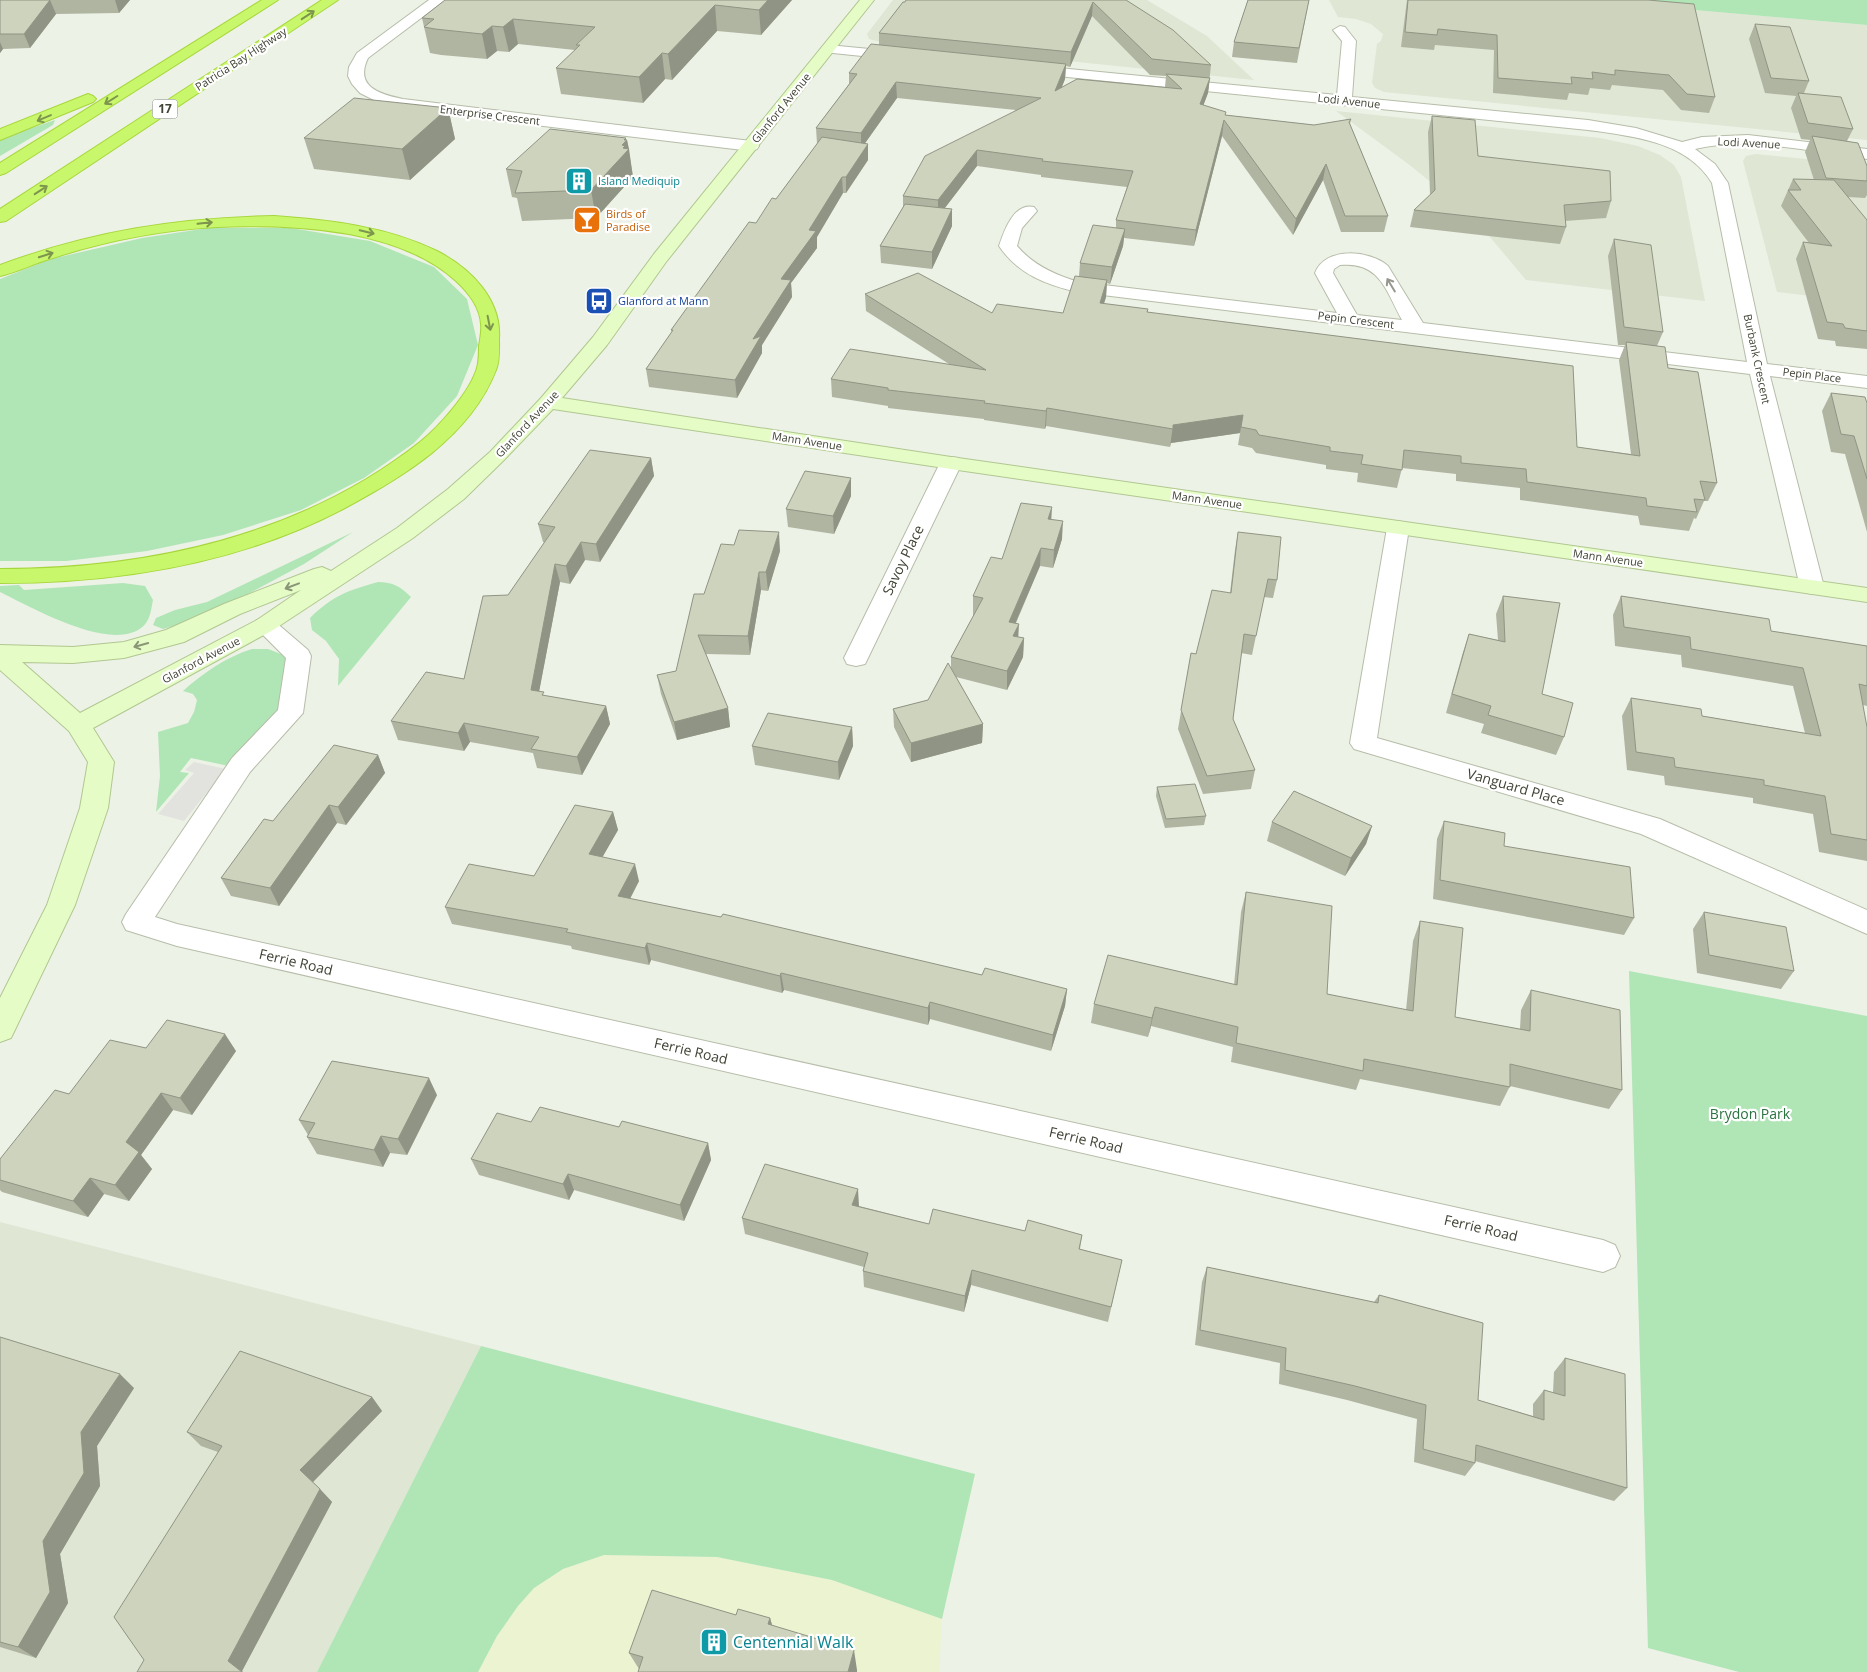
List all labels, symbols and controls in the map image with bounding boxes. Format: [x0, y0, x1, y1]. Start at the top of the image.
one-way arrow [301, 10, 315, 20]
street label: Patricia Bay Highway [192, 23, 290, 94]
street label: Glanford Avenue [748, 69, 814, 146]
street label: Lodi Avenue [1317, 90, 1381, 111]
one-way arrow [104, 95, 118, 106]
road number: 17 [152, 100, 178, 118]
street label: Enterprise Crescent [439, 101, 541, 128]
one-way arrow [37, 113, 52, 123]
street label: Lodi Avenue [1717, 133, 1781, 152]
building icon: Island Mediquip [564, 166, 594, 196]
place label: Island Mediquip [598, 173, 680, 188]
one-way arrow [33, 185, 47, 195]
bar icon: Birds of Paradise [572, 205, 602, 235]
place label: Birds of Paradise [606, 206, 650, 234]
one-way arrow [197, 219, 213, 228]
one-way arrow [358, 228, 374, 237]
one-way arrow [38, 249, 54, 259]
one-way arrow [1385, 279, 1395, 293]
bus stop icon: Glanford at Mann [584, 286, 614, 316]
place label: Glanford at Mann [618, 293, 708, 308]
street label: Pepin Crescent [1317, 307, 1395, 332]
street label: Burbank Crescent [1741, 313, 1774, 405]
one-way arrow [485, 315, 495, 331]
street label: Pepin Place [1782, 363, 1842, 386]
street label: Glanford Avenue [492, 387, 562, 460]
street label: Mann Avenue [771, 428, 843, 453]
street label: Mann Avenue [1171, 487, 1243, 512]
street label: Savoy Place [877, 521, 928, 598]
street label: Mann Avenue [1572, 545, 1644, 570]
one-way arrow [285, 581, 300, 591]
street label: Glanford Avenue [159, 633, 242, 686]
one-way arrow [134, 641, 150, 651]
street label: Vanguard Place [1465, 763, 1567, 810]
street label: Ferrie Road [257, 944, 335, 979]
street label: Ferrie Road [652, 1033, 730, 1068]
park label: Brydon Park [1710, 1104, 1791, 1123]
street label: Ferrie Road [1047, 1122, 1125, 1157]
street label: Ferrie Road [1442, 1210, 1520, 1245]
building icon: Centennial Walk [699, 1627, 729, 1657]
place label: Centennial Walk [733, 1631, 854, 1653]

